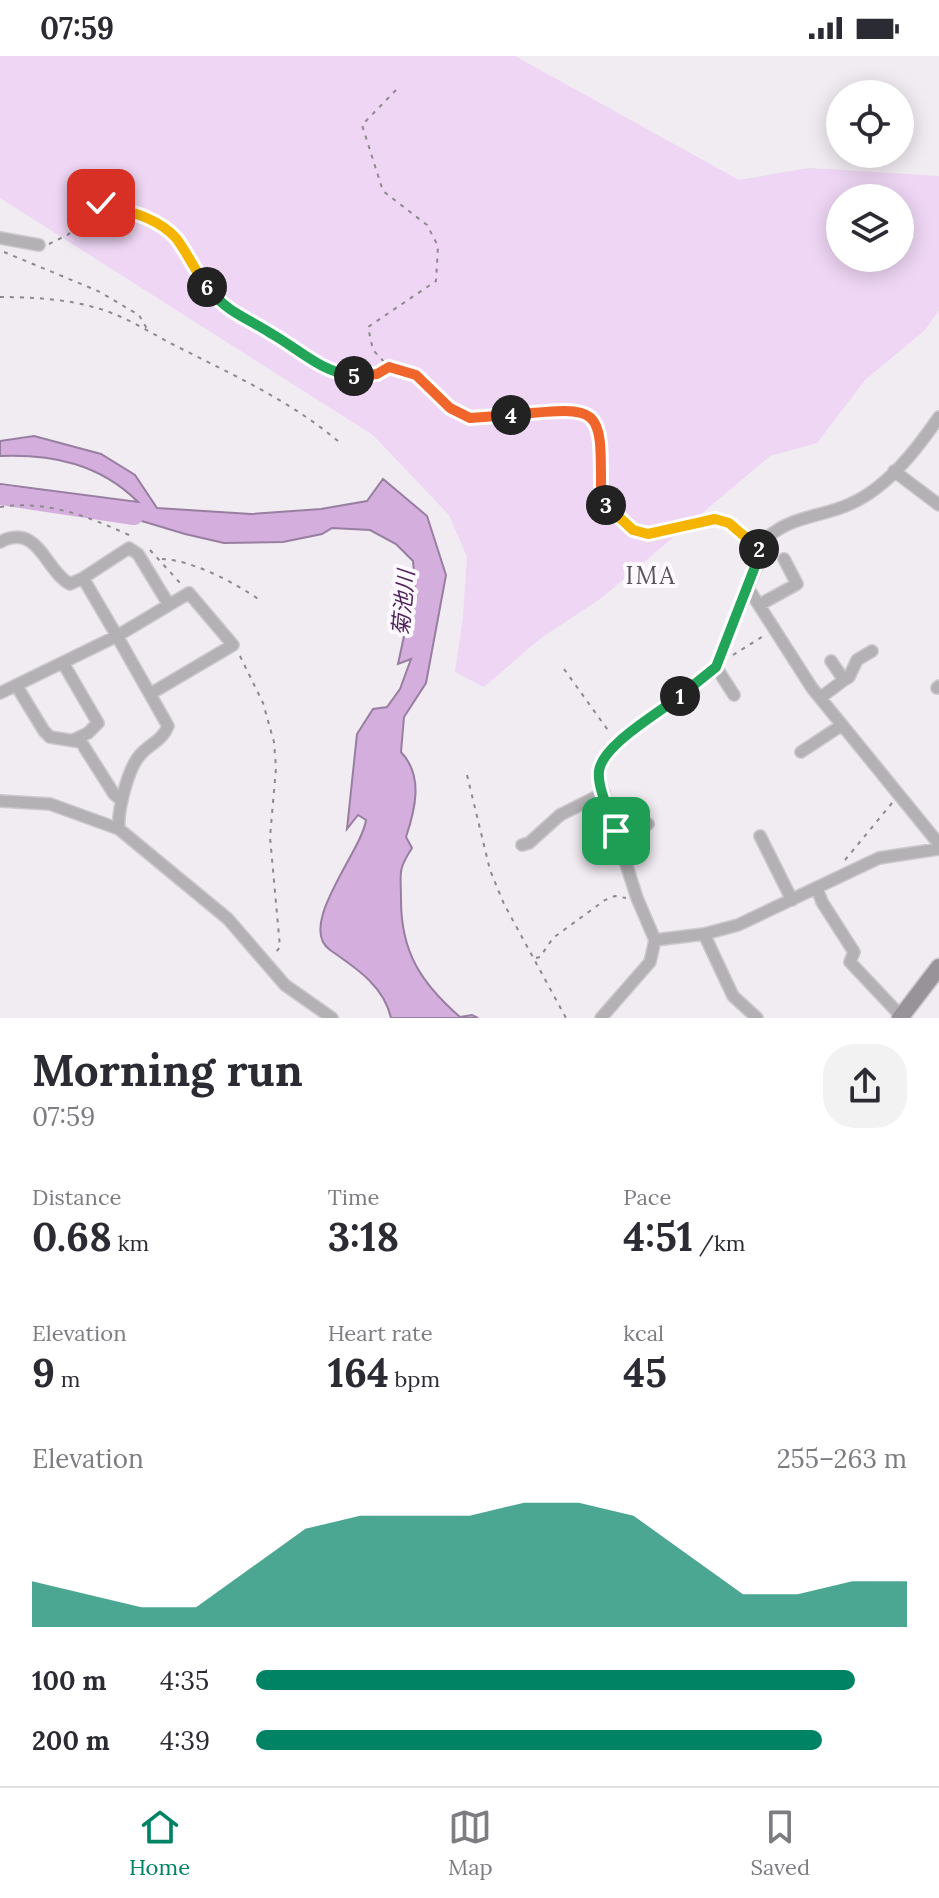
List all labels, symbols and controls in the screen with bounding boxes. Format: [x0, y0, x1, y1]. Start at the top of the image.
text: 07:59 [40, 9, 114, 47]
map controls [826, 80, 914, 272]
button: locate [826, 80, 914, 168]
pin [67, 169, 135, 237]
icon: check [79, 181, 123, 225]
button: layers [826, 184, 914, 272]
pin: 6 [187, 267, 227, 307]
text: 6 [201, 273, 213, 301]
pin: 5 [334, 356, 374, 396]
text: 5 [348, 362, 360, 390]
pin: 4 [491, 395, 531, 435]
text: 4 [505, 401, 517, 429]
pin: 3 [586, 485, 626, 525]
text: 3 [600, 491, 612, 519]
pin: 2 [739, 529, 779, 569]
text: 2 [753, 535, 765, 563]
district label: IMA [625, 560, 677, 591]
water label: 菊池川 [386, 567, 420, 637]
pin: 1 [660, 676, 700, 716]
text: 1 [676, 682, 684, 710]
pin [582, 797, 650, 865]
icon: arrive [594, 809, 638, 853]
text: Morning run [32, 1042, 303, 1098]
button: share [823, 1044, 907, 1128]
text: 07:59 [32, 1100, 95, 1133]
text: Distance [32, 1183, 122, 1211]
text: Time [328, 1183, 380, 1211]
text: Pace [623, 1183, 671, 1211]
text: 0.68 [32, 1211, 112, 1262]
text: 3:18 [328, 1211, 399, 1262]
text: 4:51 [623, 1211, 693, 1262]
text: km [112, 1229, 149, 1257]
text: /km [693, 1229, 746, 1257]
text: Elevation [32, 1319, 127, 1347]
text: Heart rate [328, 1319, 433, 1347]
text: kcal [623, 1319, 664, 1347]
text: 9 [32, 1347, 55, 1398]
text: 164 [328, 1347, 389, 1398]
text: 45 [623, 1347, 667, 1398]
text: m [55, 1365, 81, 1393]
text: bpm [389, 1365, 440, 1393]
text: Elevation [32, 1442, 144, 1475]
text: 255–263 m [777, 1442, 907, 1475]
text: 100 m [32, 1664, 106, 1697]
text: 4:35 [160, 1664, 209, 1697]
text: 200 m [32, 1724, 110, 1757]
text: 4:39 [160, 1724, 210, 1757]
tab: Home [129, 1805, 190, 1881]
tab: Map [448, 1805, 493, 1881]
tab: Saved [751, 1805, 810, 1881]

